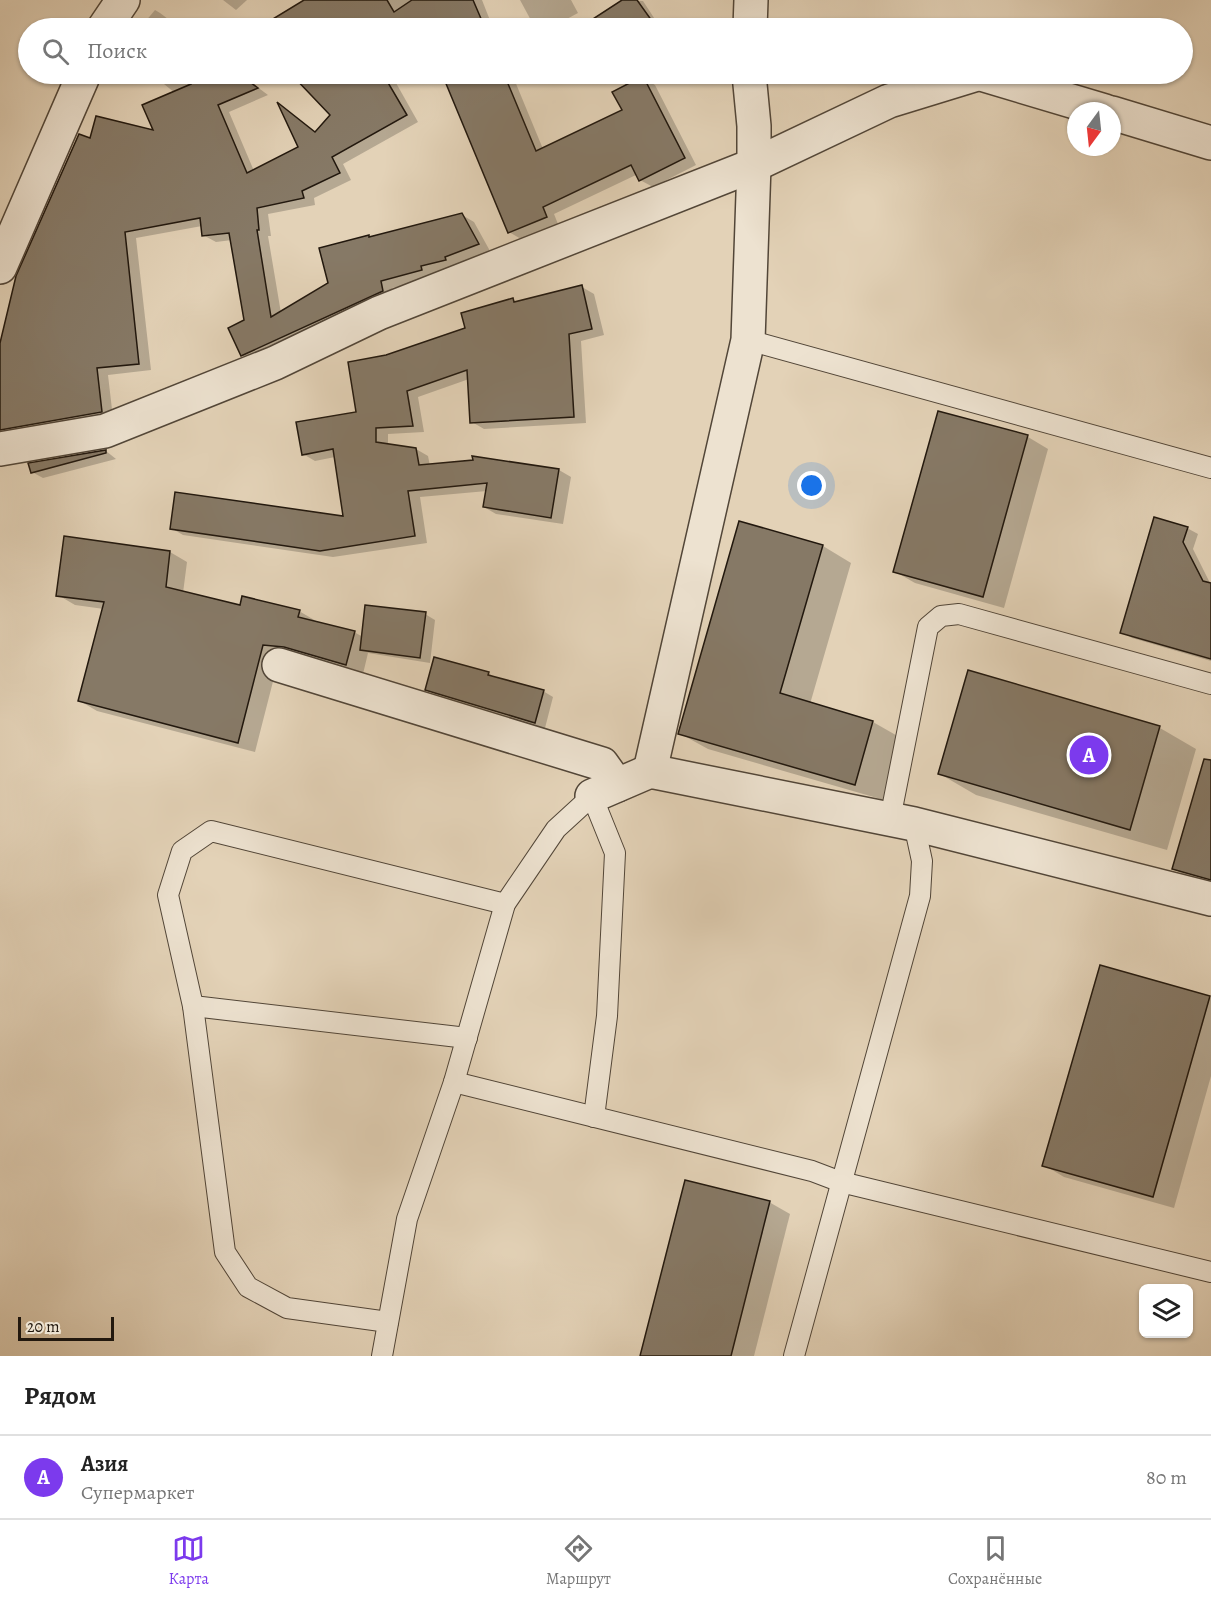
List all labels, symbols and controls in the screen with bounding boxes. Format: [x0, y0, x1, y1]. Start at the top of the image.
search box [18, 18, 1193, 84]
icon: search [39, 35, 72, 68]
text: Поиск [87, 36, 147, 66]
north arrow [1067, 102, 1121, 156]
your location [797, 471, 826, 500]
pin: A [1070, 732, 1108, 777]
map controls [1139, 1284, 1193, 1338]
button: layers [1139, 1284, 1193, 1338]
scale bar [18, 1314, 114, 1342]
text: 20 m [27, 1316, 60, 1338]
text: Рядом [24, 1378, 96, 1413]
text: Азия [81, 1449, 128, 1479]
text: A [37, 1464, 50, 1491]
text: 80 m [1146, 1464, 1187, 1491]
text: Супермаркет [81, 1479, 195, 1506]
tab: Карта [169, 1532, 209, 1590]
tab: Маршрут [546, 1532, 611, 1590]
tab: Сохранённые [948, 1532, 1042, 1590]

